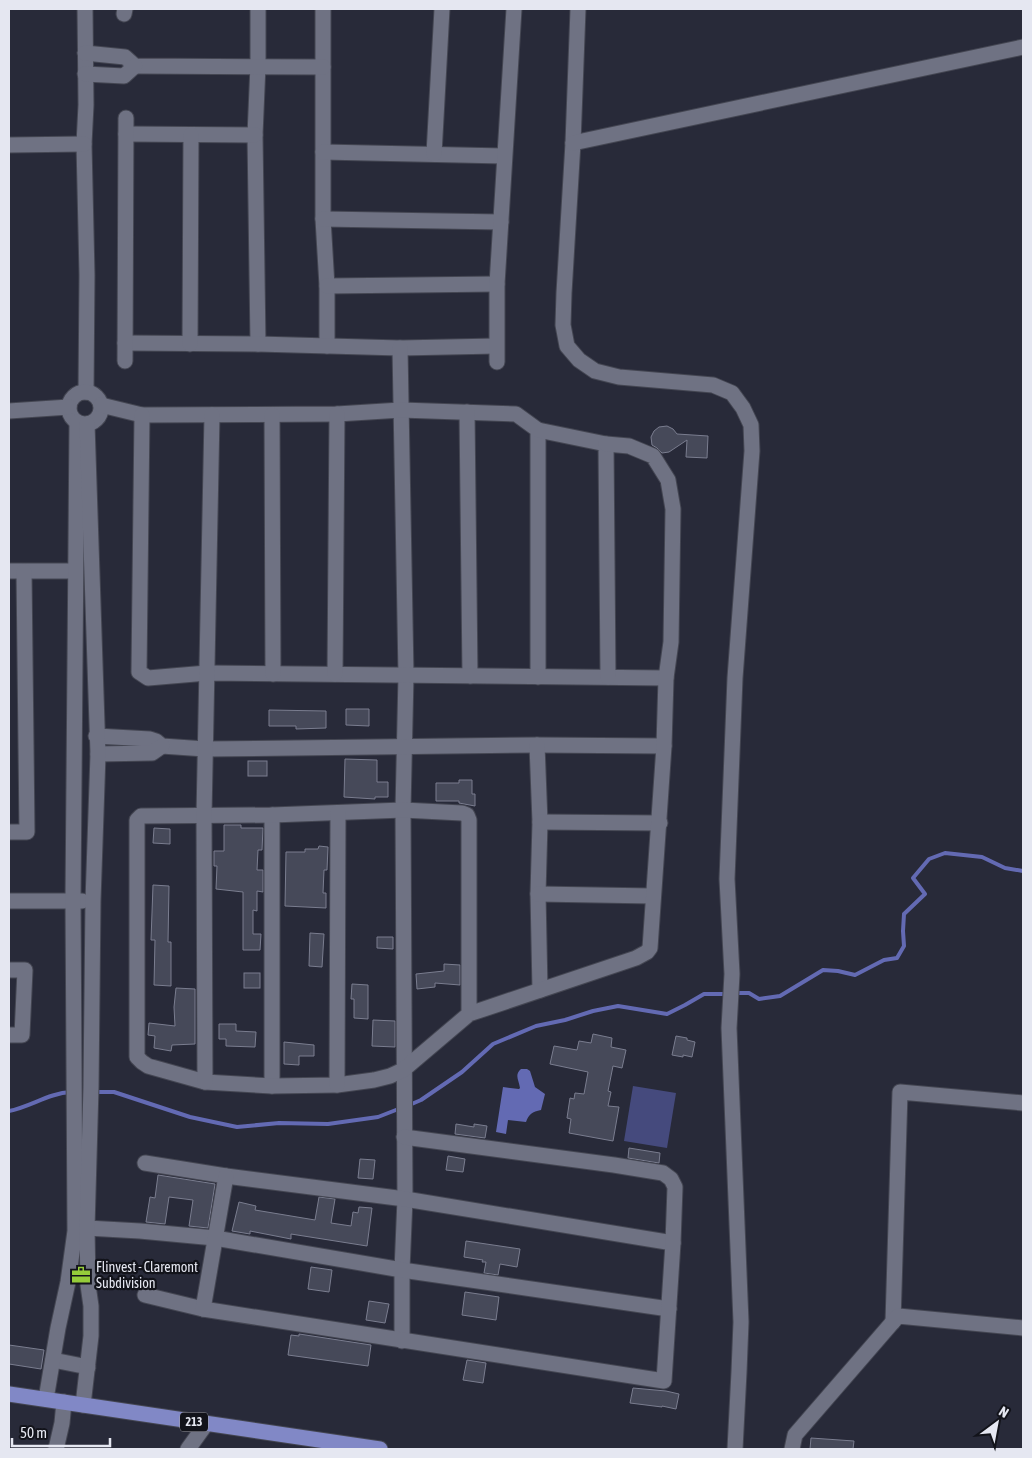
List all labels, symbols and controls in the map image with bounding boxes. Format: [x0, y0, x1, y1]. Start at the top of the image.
place label: Flinvest - Claremont Subdivision [96, 1259, 198, 1291]
office icon: Flinvest - Claremont Subdivision [70, 1264, 92, 1286]
north arrow [972, 1398, 1022, 1448]
text: N [996, 1403, 1012, 1421]
road number: 213 [180, 1412, 208, 1431]
scale bar [12, 1416, 110, 1448]
text: 50 m [20, 1424, 47, 1441]

